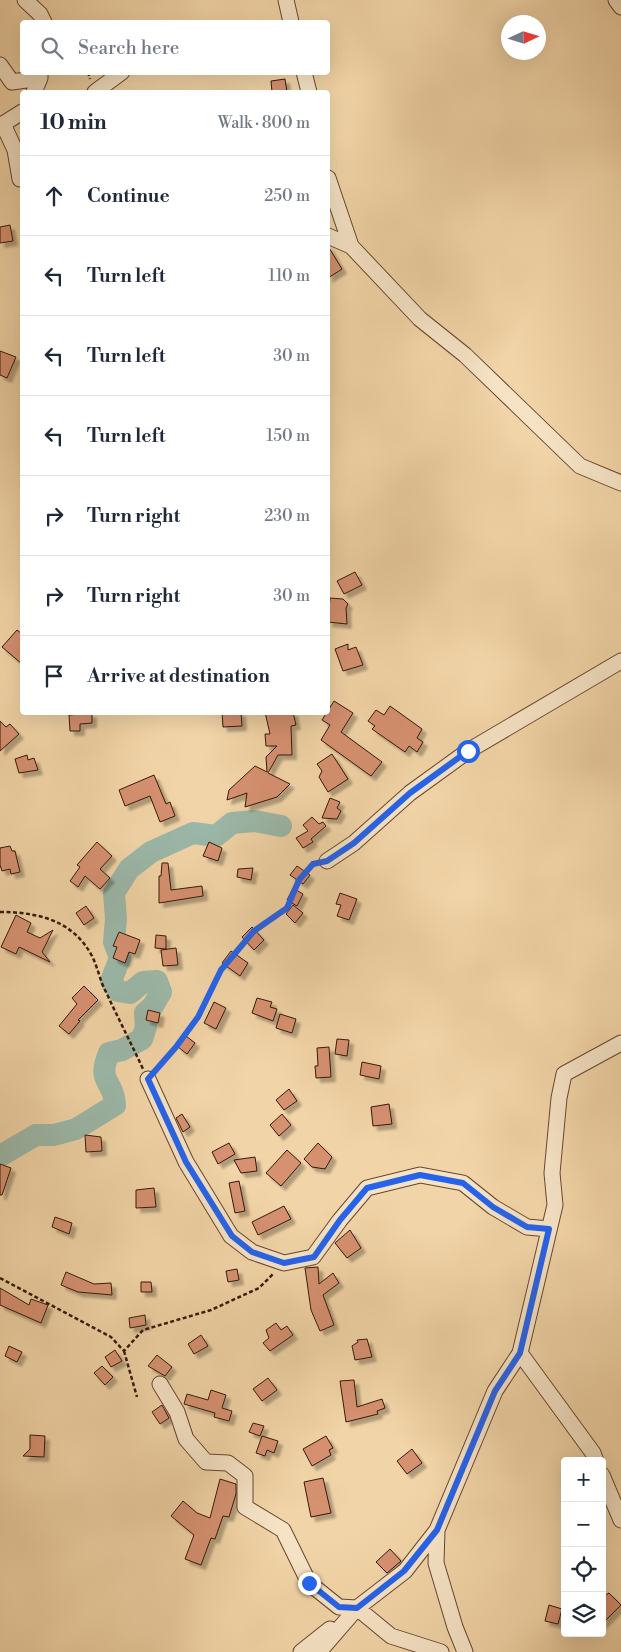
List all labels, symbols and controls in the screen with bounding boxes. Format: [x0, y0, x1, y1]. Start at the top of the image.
north arrow [501, 15, 546, 60]
search box [20, 20, 330, 75]
icon: search [38, 34, 66, 62]
text: Search here [78, 36, 179, 60]
text: 10 min [40, 110, 107, 136]
text: Walk · 800 m [218, 113, 310, 133]
icon: ahead [40, 182, 68, 210]
text: Continue [87, 184, 170, 208]
text: 250 m [264, 186, 310, 206]
icon: left [40, 262, 68, 290]
text: Turn left [87, 264, 166, 288]
text: 110 m [268, 266, 310, 286]
icon: left [40, 342, 68, 370]
text: Turn left [87, 344, 166, 368]
text: 30 m [273, 346, 310, 366]
icon: left [40, 422, 68, 450]
text: Turn left [87, 424, 166, 448]
text: 150 m [266, 426, 310, 446]
icon: right [40, 502, 68, 530]
text: Turn right [87, 504, 180, 528]
text: 230 m [264, 506, 310, 526]
icon: right [40, 582, 68, 610]
text: Turn right [87, 584, 180, 608]
text: 30 m [273, 586, 310, 606]
icon: arrive [40, 662, 68, 690]
text: Arrive at destination [87, 664, 270, 688]
route start [457, 740, 480, 763]
map controls [561, 1457, 606, 1637]
button: + [561, 1457, 606, 1502]
button: − [561, 1502, 606, 1547]
button: locate [561, 1547, 606, 1592]
route end [298, 1572, 321, 1595]
button: layers [561, 1592, 606, 1637]

